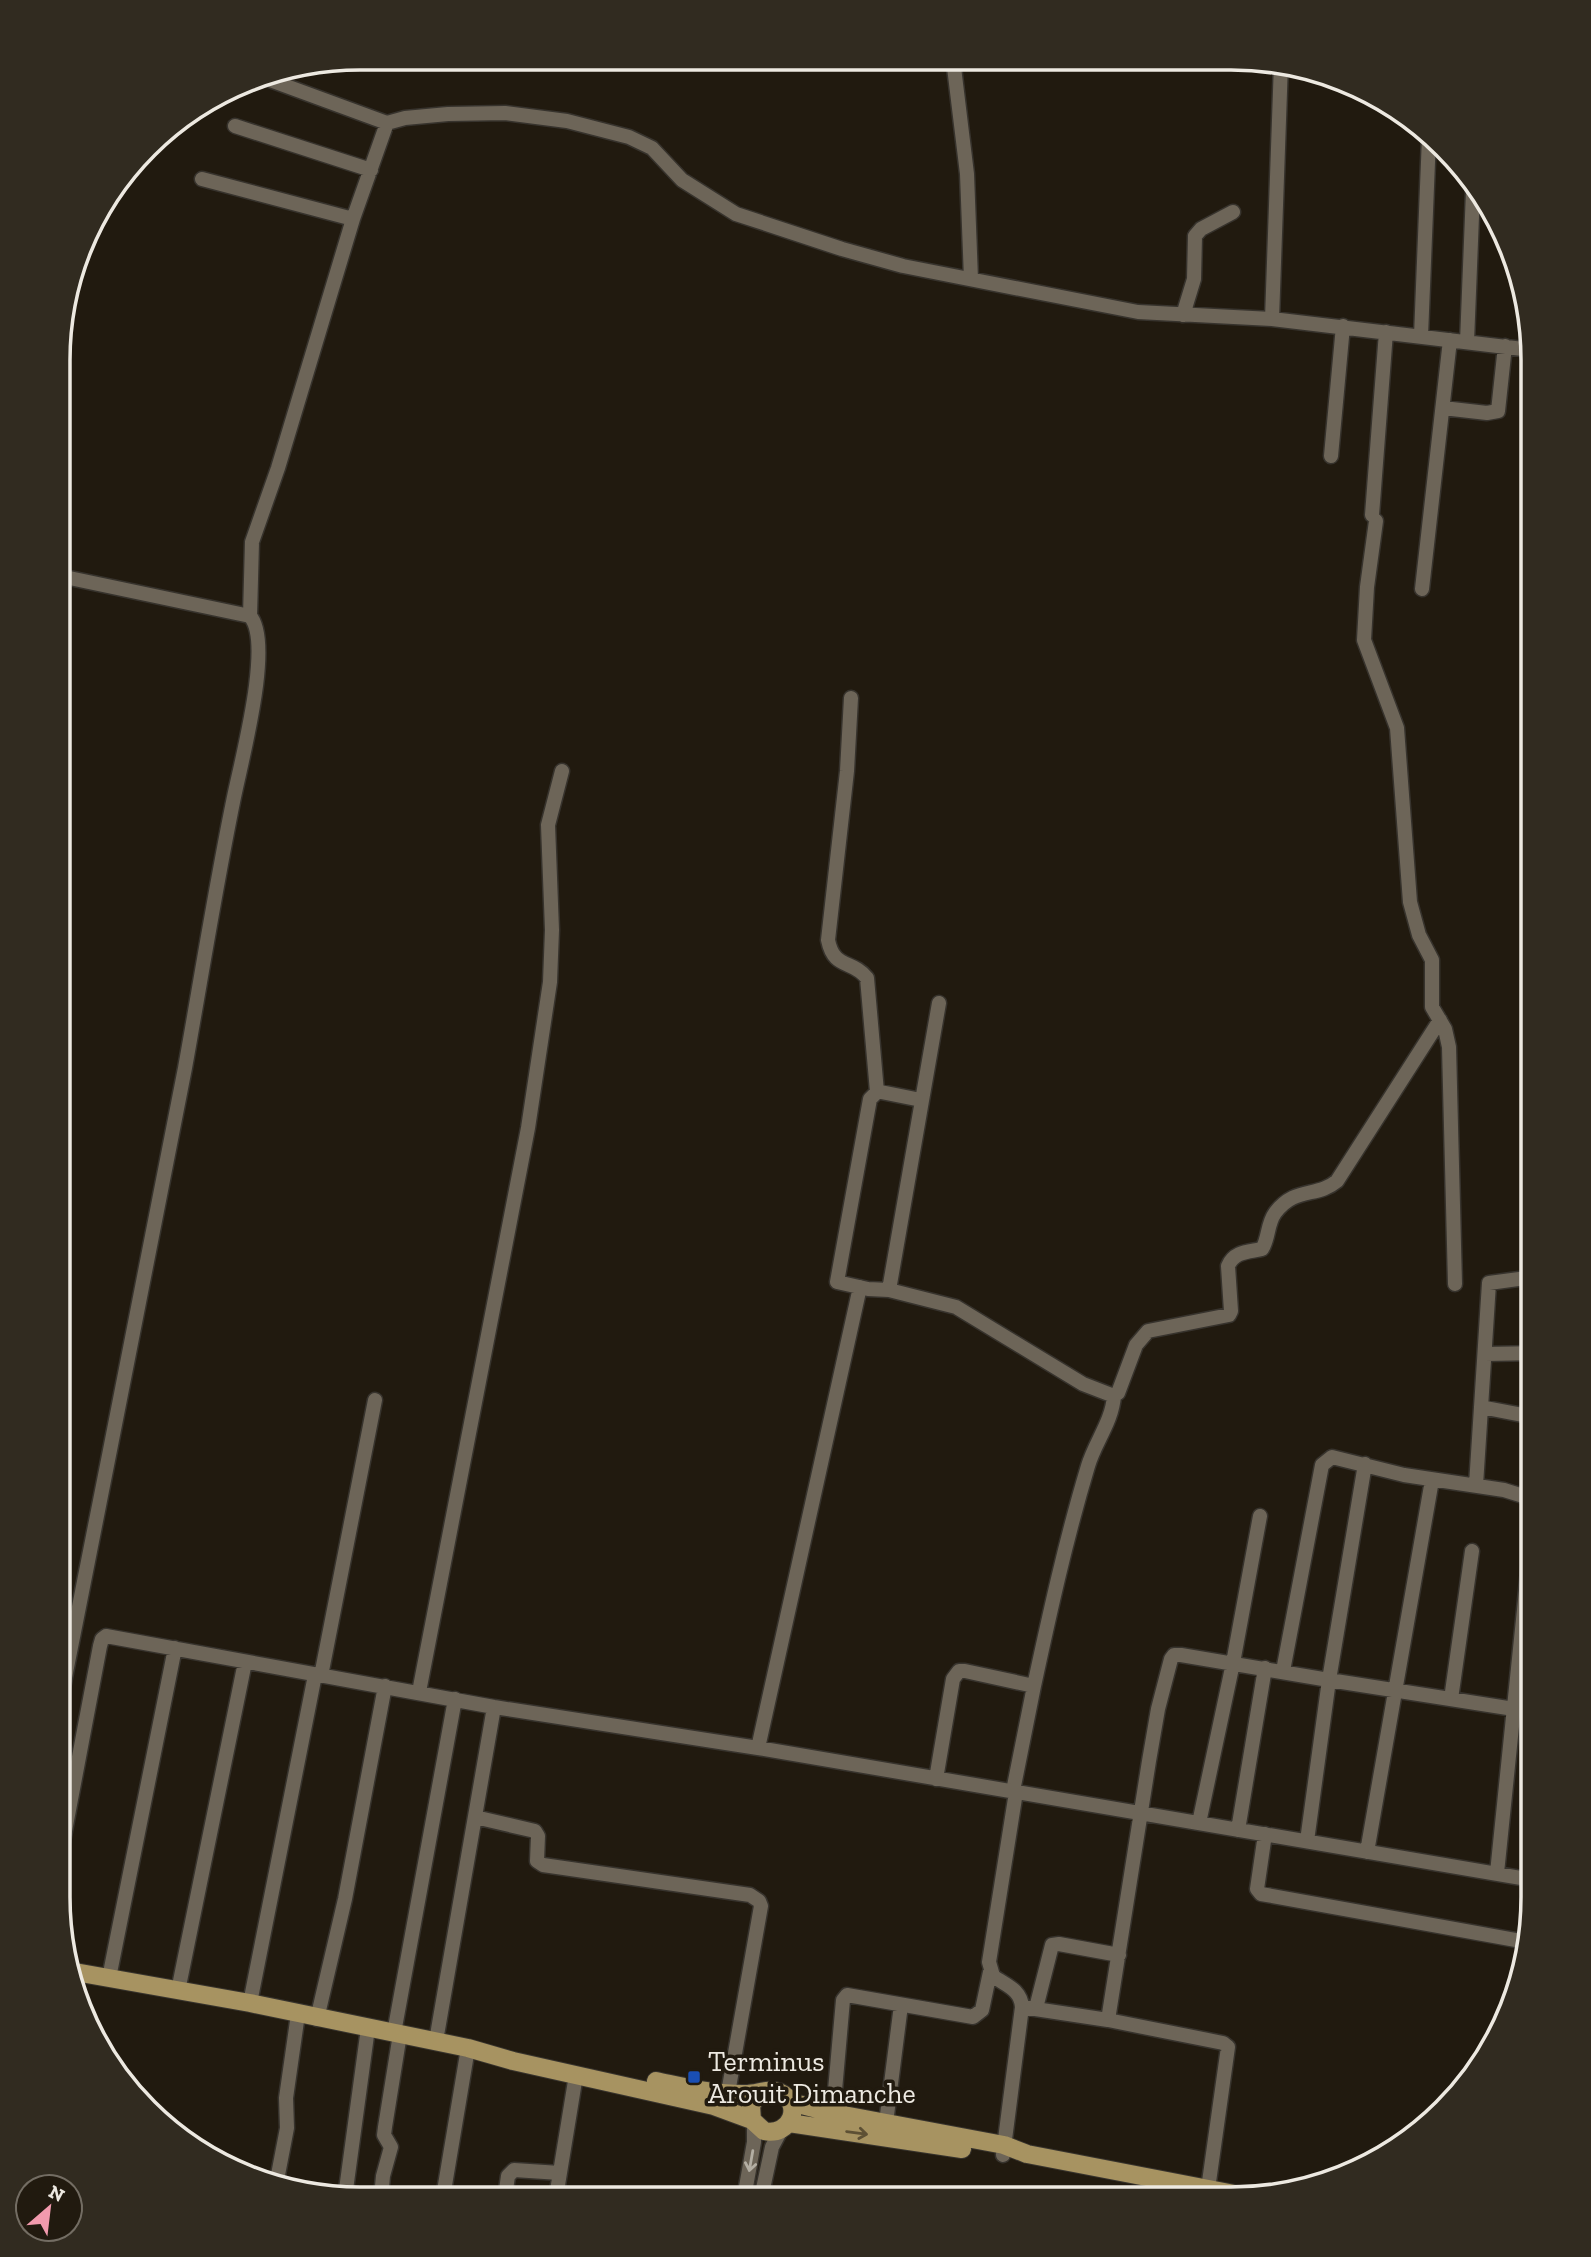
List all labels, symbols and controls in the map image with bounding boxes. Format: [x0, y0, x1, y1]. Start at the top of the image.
place label: Terminus Arouit Dimanche [708, 2045, 916, 2110]
marker: Terminus Arouit Dimanche [686, 2069, 702, 2085]
one-way arrow [845, 2127, 868, 2140]
one-way arrow [743, 2149, 757, 2172]
north arrow [14, 2173, 84, 2243]
text: N [45, 2180, 69, 2207]

